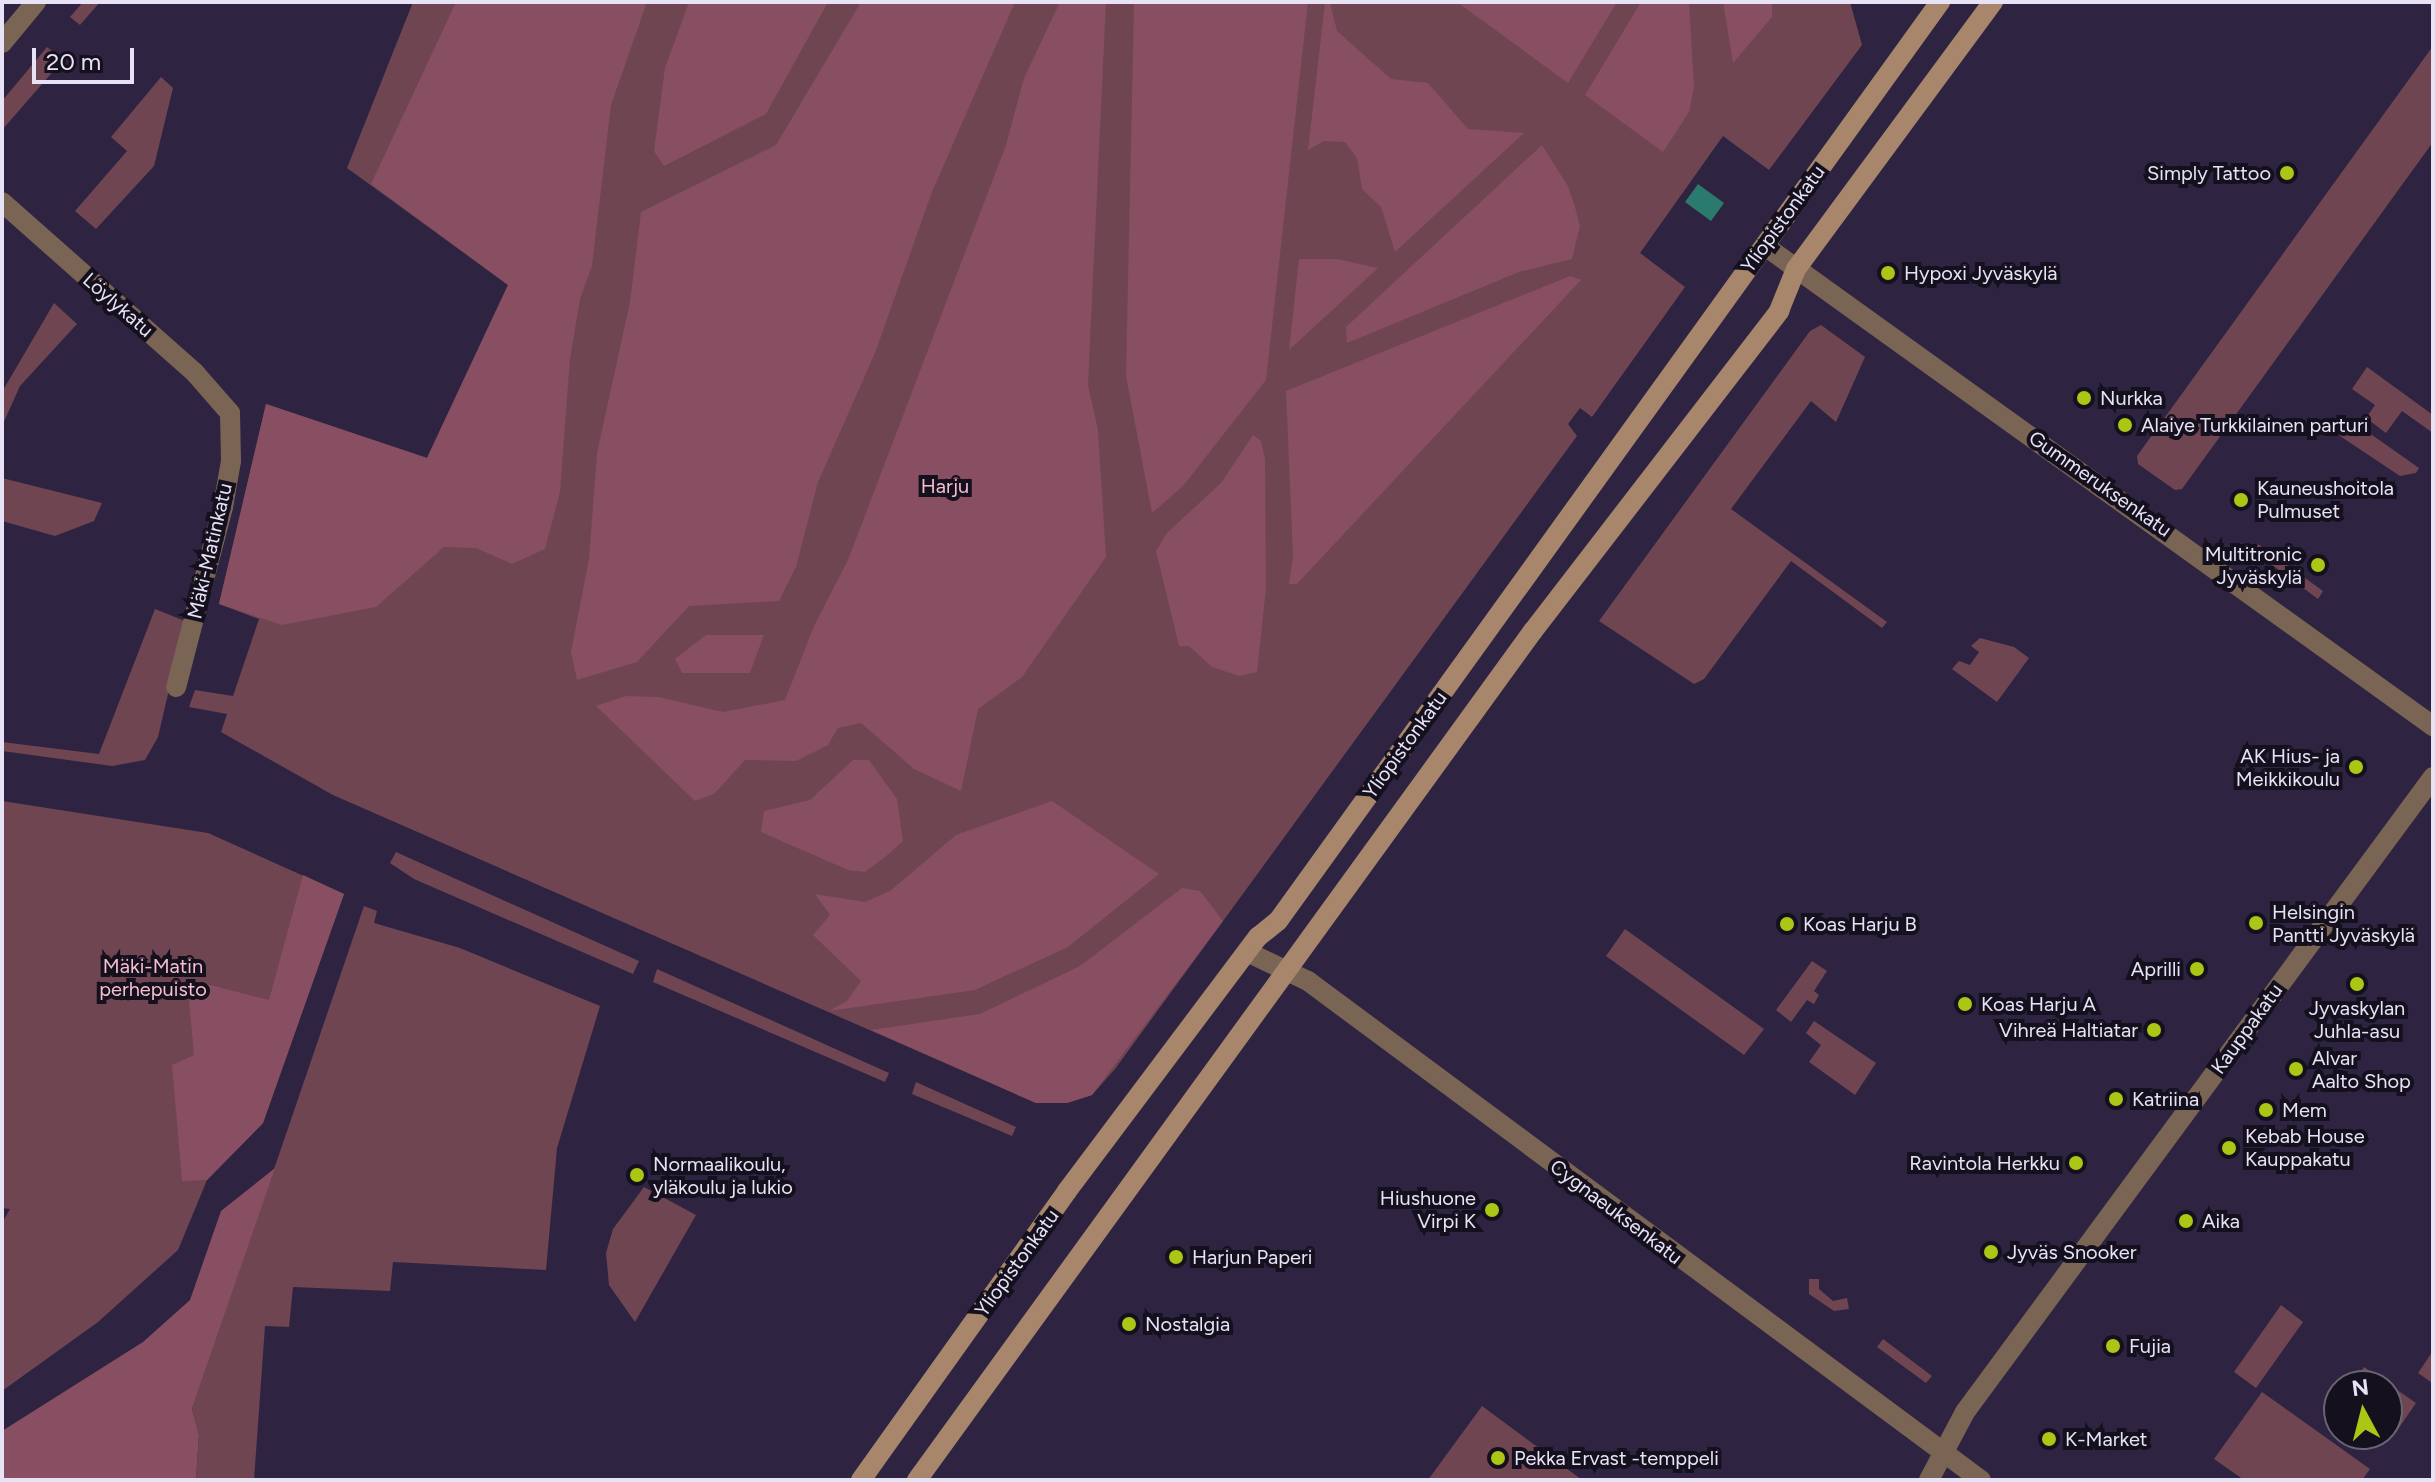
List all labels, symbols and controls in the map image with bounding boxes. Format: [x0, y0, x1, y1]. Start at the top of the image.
scale bar [36, 32, 138, 82]
text: 20 m [46, 47, 101, 76]
street label: Yliopistonkatu [1736, 161, 1830, 277]
place label: Simply Tattoo [2147, 161, 2271, 185]
marker: Simply Tattoo [2278, 164, 2296, 182]
place label: Hypoxi Jyväskylä [1904, 261, 2057, 285]
marker: Hypoxi Jyväskylä [1879, 264, 1897, 282]
street label: Löylykatu [78, 268, 158, 342]
place label: Nurkka [2100, 386, 2163, 410]
marker: Nurkka [2075, 389, 2093, 407]
place label: Alaiye Turkkilainen parturi [2141, 413, 2368, 437]
marker: Alaiye Turkkilainen parturi [2116, 416, 2134, 434]
street label: Gummeruksenkatu [2024, 426, 2176, 542]
park label: Harju [921, 474, 969, 498]
place label: Kauneushoitola Pulmuset [2257, 476, 2394, 523]
street label: Mäki-Matinkatu [183, 481, 237, 621]
marker: Kauneushoitola Pulmuset [2232, 491, 2250, 509]
place label: Multitronic Jyväskylä [2205, 542, 2302, 589]
marker: Multitronic Jyväskylä [2309, 556, 2327, 574]
street label: Yliopistonkatu [1358, 687, 1452, 803]
place label: AK Hius- ja Meikkikoulu [2236, 744, 2340, 791]
marker: AK Hius- ja Meikkikoulu [2347, 758, 2365, 776]
place label: Helsingin Pantti Jyväskylä [2272, 900, 2415, 947]
place label: Koas Harju B [1803, 912, 1917, 936]
marker: Helsingin Pantti Jyväskylä [2247, 914, 2265, 932]
marker: Koas Harju B [1778, 915, 1796, 933]
park label: Mäki-Matin perhepuisto [99, 954, 207, 1001]
place label: Aprilli [2131, 957, 2181, 981]
marker: Aprilli [2188, 960, 2206, 978]
marker: Jyvaskylan Juhla-asu [2348, 975, 2366, 993]
street label: Kauppakatu [2206, 979, 2288, 1079]
place label: Koas Harju A [1981, 992, 2096, 1016]
marker: Koas Harju A [1956, 995, 1974, 1013]
place label: Jyvaskylan Juhla-asu [2309, 996, 2405, 1043]
place label: Vihreä Haltiatar [1999, 1018, 2138, 1042]
marker: Vihreä Haltiatar [2145, 1021, 2163, 1039]
place label: Alvar Aalto Shop [2312, 1046, 2411, 1093]
marker: Alvar Aalto Shop [2287, 1060, 2305, 1078]
place label: Katriina [2132, 1087, 2199, 1111]
marker: Katriina [2107, 1090, 2125, 1108]
place label: Mem [2282, 1098, 2327, 1122]
marker: Mem [2257, 1101, 2275, 1119]
place label: Kebab House Kauppakatu [2245, 1124, 2365, 1171]
marker: Kebab House Kauppakatu [2220, 1139, 2238, 1157]
place label: Ravintola Herkku [1909, 1151, 2060, 1175]
place label: Normaalikoulu, yläkoulu ja lukio [653, 1152, 793, 1199]
street label: Cygnaeuksenkatu [1545, 1154, 1687, 1270]
marker: Ravintola Herkku [2067, 1154, 2085, 1172]
marker: Normaalikoulu, yläkoulu ja lukio [628, 1166, 646, 1184]
place label: Hiushuone Virpi K [1380, 1186, 1476, 1233]
marker: Hiushuone Virpi K [1483, 1201, 1501, 1219]
street label: Yliopistonkatu [970, 1205, 1064, 1321]
place label: Aika [2202, 1209, 2240, 1233]
marker: Aika [2177, 1212, 2195, 1230]
place label: Jyväs Snooker [2007, 1240, 2136, 1264]
marker: Jyväs Snooker [1982, 1243, 2000, 1261]
place label: Harjun Paperi [1192, 1245, 1312, 1269]
marker: Harjun Paperi [1167, 1248, 1185, 1266]
place label: Nostalgia [1145, 1312, 1230, 1336]
marker: Nostalgia [1120, 1315, 1138, 1333]
place label: Fujia [2129, 1334, 2171, 1358]
marker: Fujia [2104, 1337, 2122, 1355]
north arrow [2323, 1370, 2403, 1450]
text: N [2350, 1373, 2370, 1402]
place label: K-Market [2065, 1427, 2147, 1451]
marker: K-Market [2040, 1430, 2058, 1448]
place label: Pekka Ervast -temppeli [1514, 1446, 1719, 1470]
marker: Pekka Ervast -temppeli [1489, 1449, 1507, 1467]

